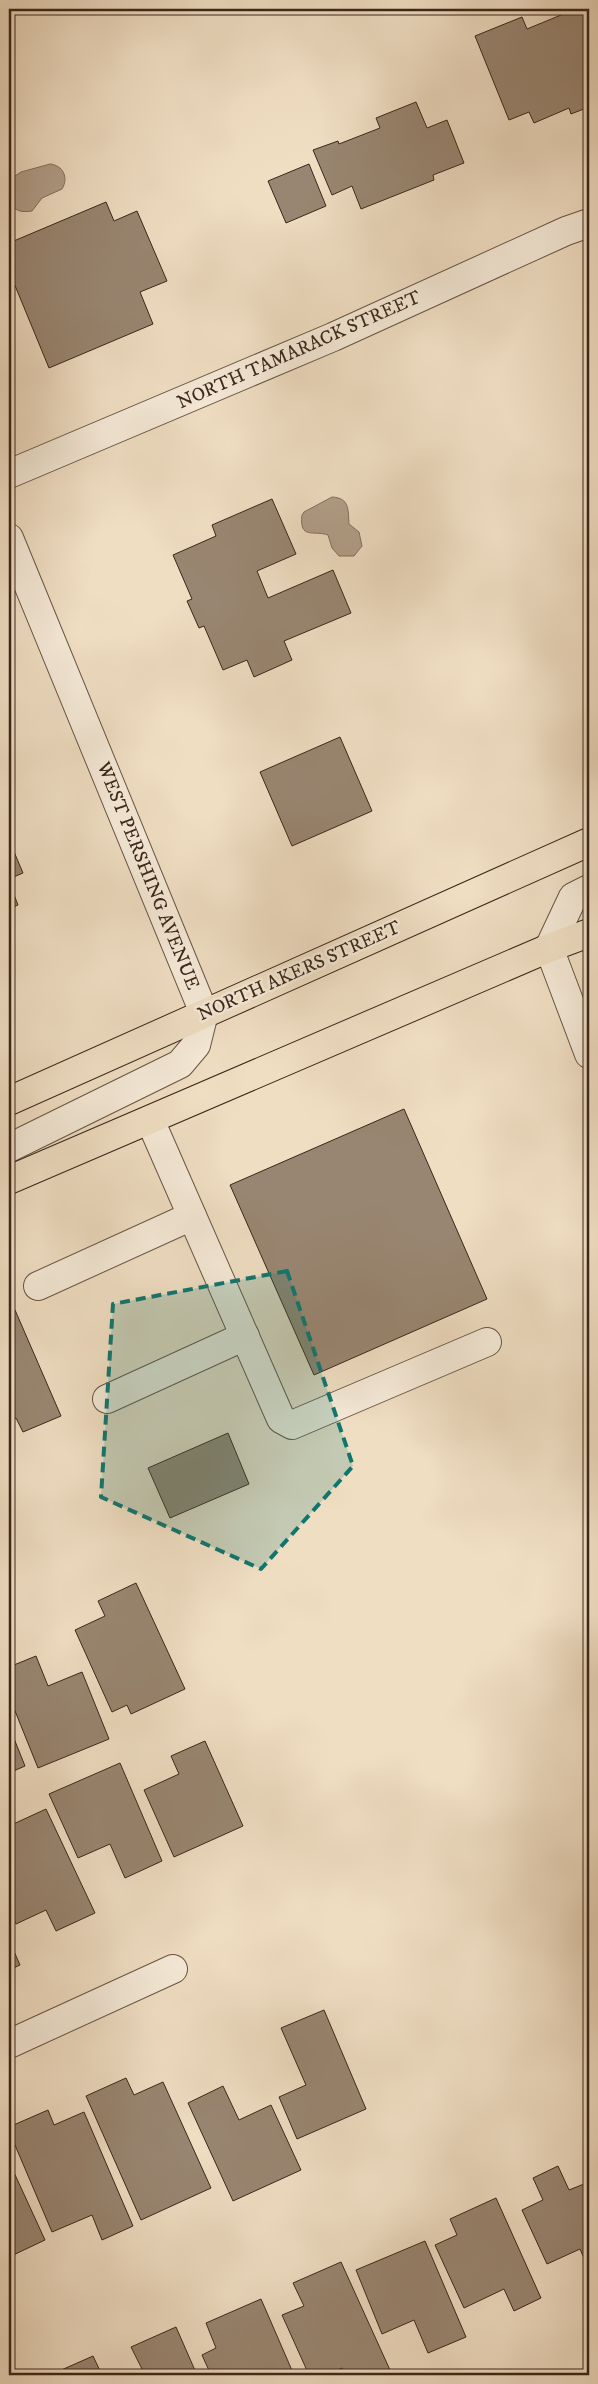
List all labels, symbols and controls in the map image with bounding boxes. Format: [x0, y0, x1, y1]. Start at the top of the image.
street label: NORTH TAMARACK STREET [174, 286, 425, 414]
street label: WEST PERSHING AVENUE [91, 758, 204, 993]
street label: NORTH AKERS STREET [194, 916, 405, 1026]

